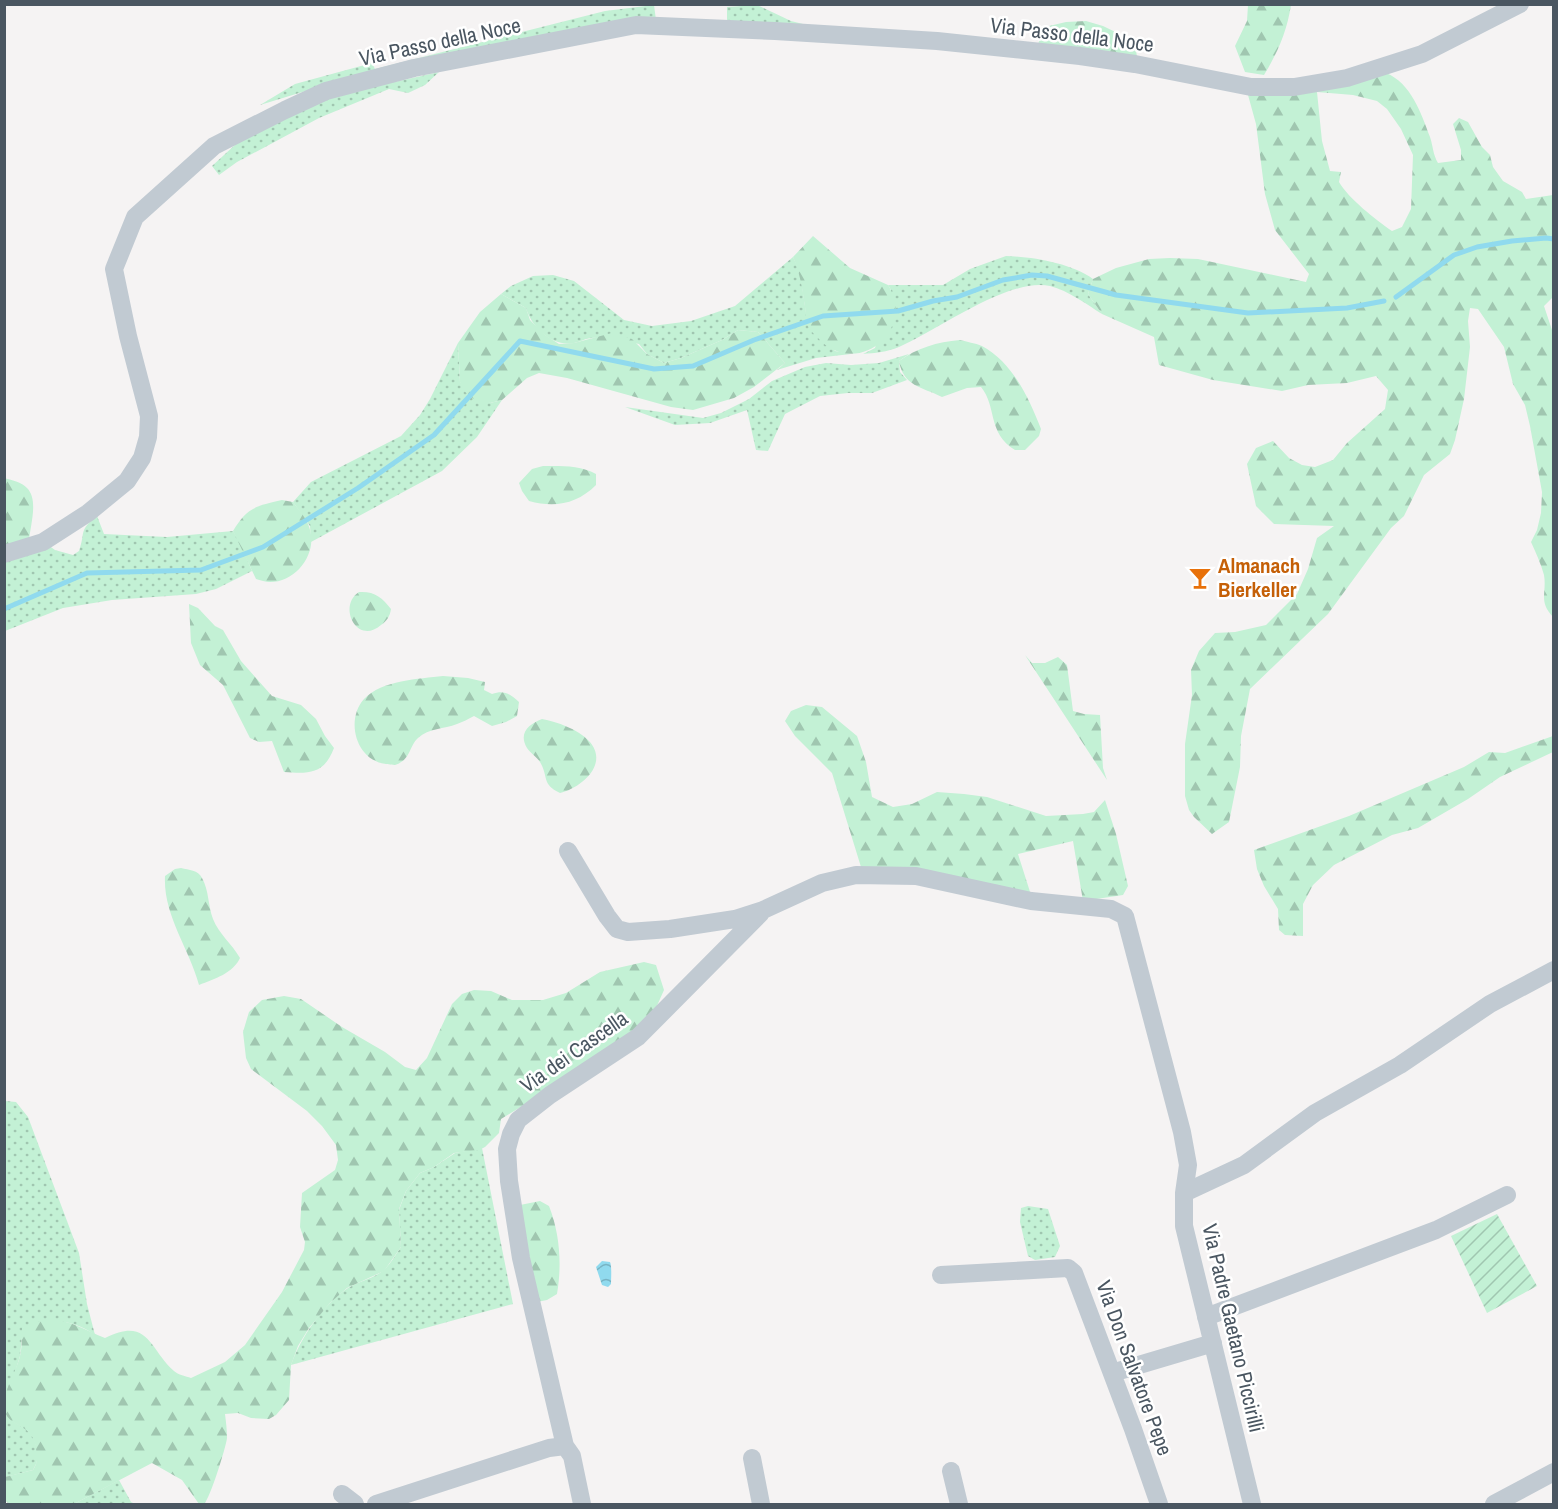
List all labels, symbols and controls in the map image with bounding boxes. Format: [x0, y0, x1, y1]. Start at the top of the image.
street label: Via Passo della Noce [356, 10, 523, 73]
street label: Via Passo della Noce [989, 10, 1155, 59]
place label: Almanach Bierkeller [1218, 551, 1300, 604]
bar icon: Almanach Bierkeller [1187, 565, 1213, 591]
street label: Via dei Cascella [514, 1004, 634, 1099]
street label: Via Padre Gaetano Piccirilli [1195, 1221, 1272, 1435]
street label: Via Don Salvatore Pepe [1089, 1276, 1180, 1459]

